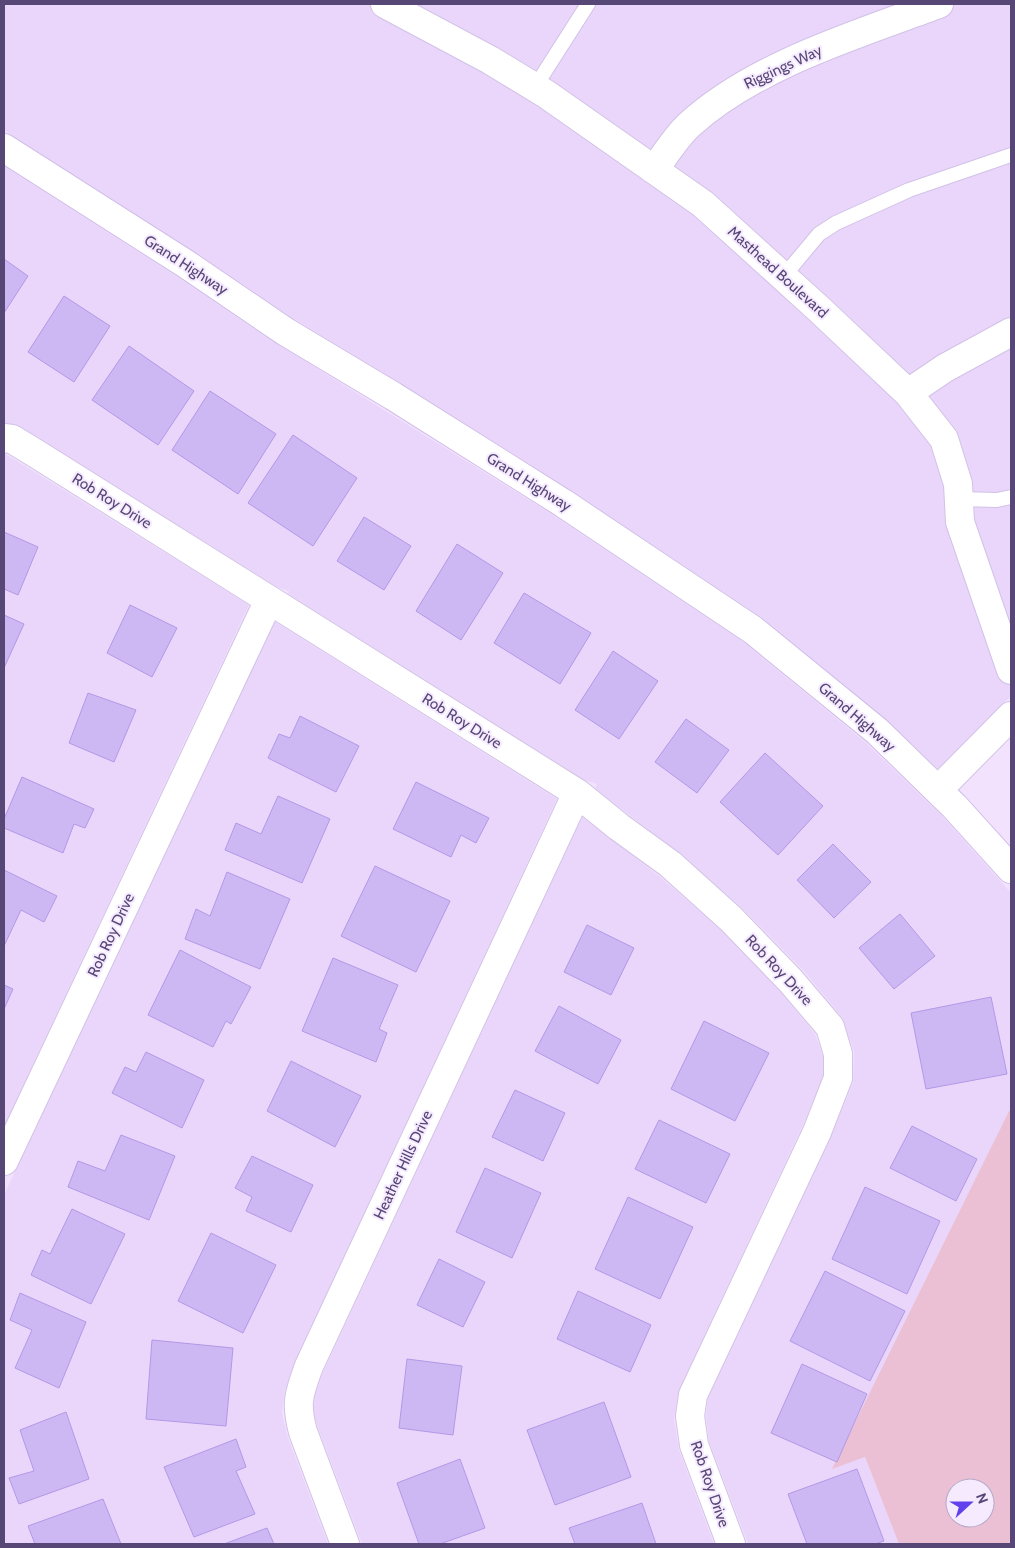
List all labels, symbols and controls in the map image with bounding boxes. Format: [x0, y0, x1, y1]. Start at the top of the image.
street label: Riggings Way [741, 41, 825, 93]
street label: Masthead Boulevard [724, 222, 832, 322]
street label: Grand Highway [141, 231, 232, 299]
street label: Grand Highway [483, 449, 575, 515]
street label: Rob Roy Drive [69, 469, 155, 533]
street label: Grand Highway [815, 679, 900, 756]
street label: Rob Roy Drive [419, 689, 505, 753]
street label: Rob Roy Drive [84, 890, 138, 980]
street label: Rob Roy Drive [742, 931, 817, 1009]
street label: Heather Hills Drive [370, 1107, 436, 1222]
street label: Rob Roy Drive [687, 1438, 733, 1530]
north arrow [945, 1478, 995, 1528]
text: N [972, 1490, 992, 1506]

